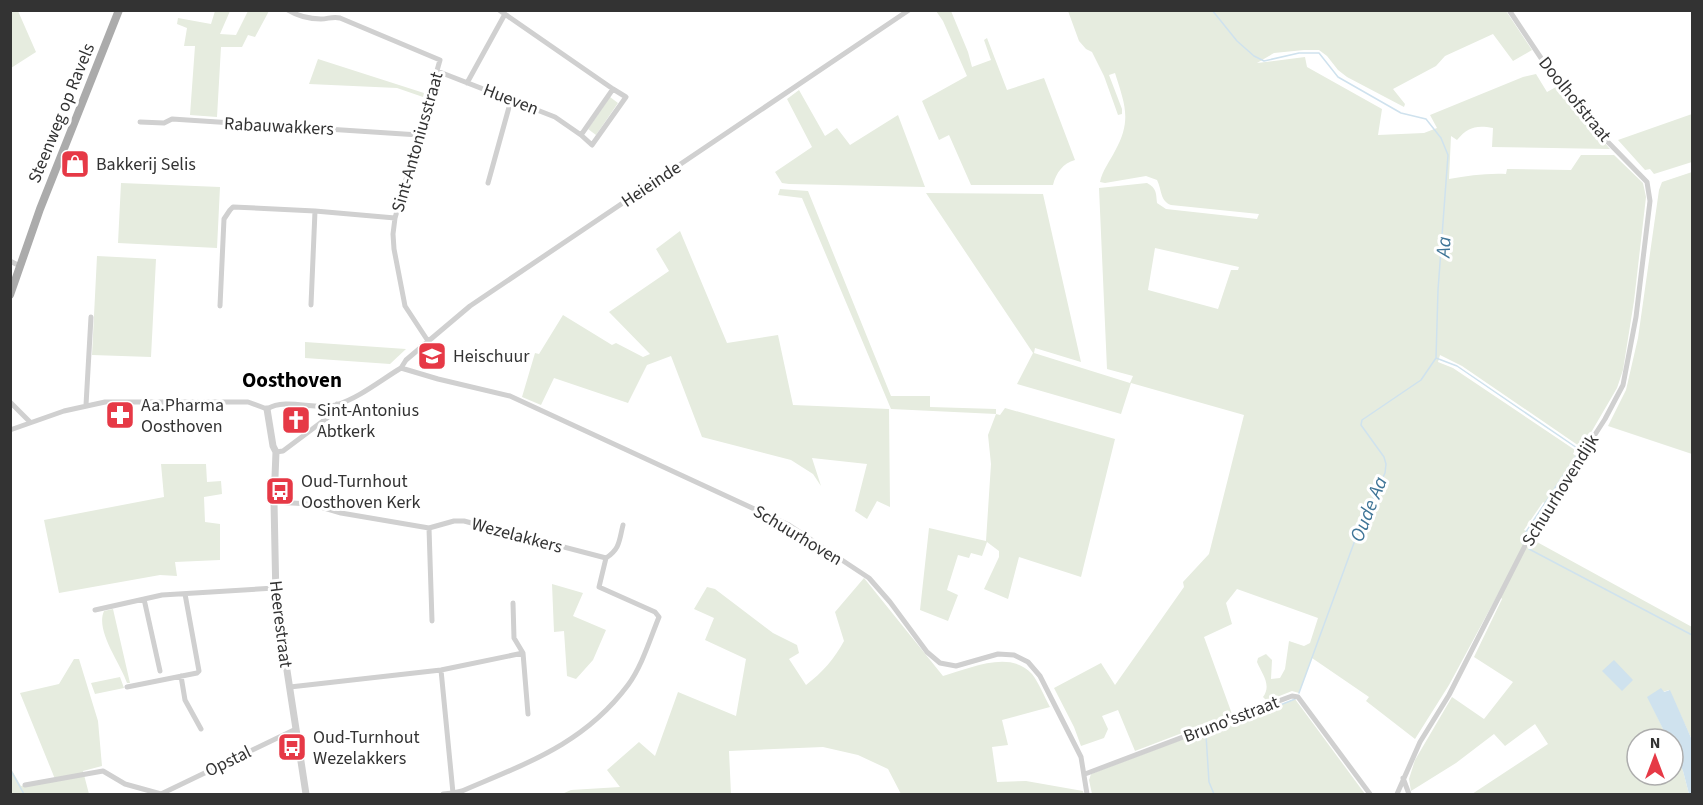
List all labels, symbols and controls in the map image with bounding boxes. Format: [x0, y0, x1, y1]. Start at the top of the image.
street label: Steenweg op Ravels [22, 39, 101, 187]
street label: Doolhofstraat [1533, 51, 1617, 147]
street label: Sint-Antoniusstraat [385, 69, 449, 215]
street label: Hueven [479, 77, 542, 121]
street label: Rabauwakkers [223, 111, 334, 142]
shop icon: Bakkerij Selis [59, 148, 91, 180]
place label: Bakkerij Selis [96, 152, 196, 177]
street label: Heieinde [616, 155, 686, 214]
water label: Aa [1429, 236, 1459, 260]
school or university icon: Heischuur [416, 340, 448, 372]
place label: Heischuur [453, 344, 530, 369]
district label: Oosthoven [242, 365, 342, 395]
place label: Aa.Pharma Oosthoven [141, 393, 224, 439]
place label: Sint-Antonius Abtkerk [317, 398, 419, 444]
pharmacy icon: Aa.Pharma Oosthoven [104, 399, 136, 431]
church icon: Sint-Antonius Abtkerk [280, 404, 312, 436]
street label: Schuurhovendijk [1516, 429, 1605, 551]
place label: Oud-Turnhout Oosthoven Kerk [301, 469, 421, 515]
water label: Oude Aa [1343, 472, 1395, 546]
bus stop icon: Oud-Turnhout Oosthoven Kerk [264, 475, 296, 507]
street label: Schuurhoven [748, 499, 847, 572]
street label: Wezelakkers [469, 511, 565, 560]
street label: Heerestraat [263, 579, 298, 669]
street label: Bruno'sstraat [1180, 690, 1283, 749]
place label: Oud-Turnhout Wezelakkers [313, 725, 420, 771]
north arrow [1625, 727, 1685, 787]
bus stop icon: Oud-Turnhout Wezelakkers [276, 731, 308, 763]
text: N [1650, 732, 1660, 754]
street label: Opstal [201, 740, 255, 783]

